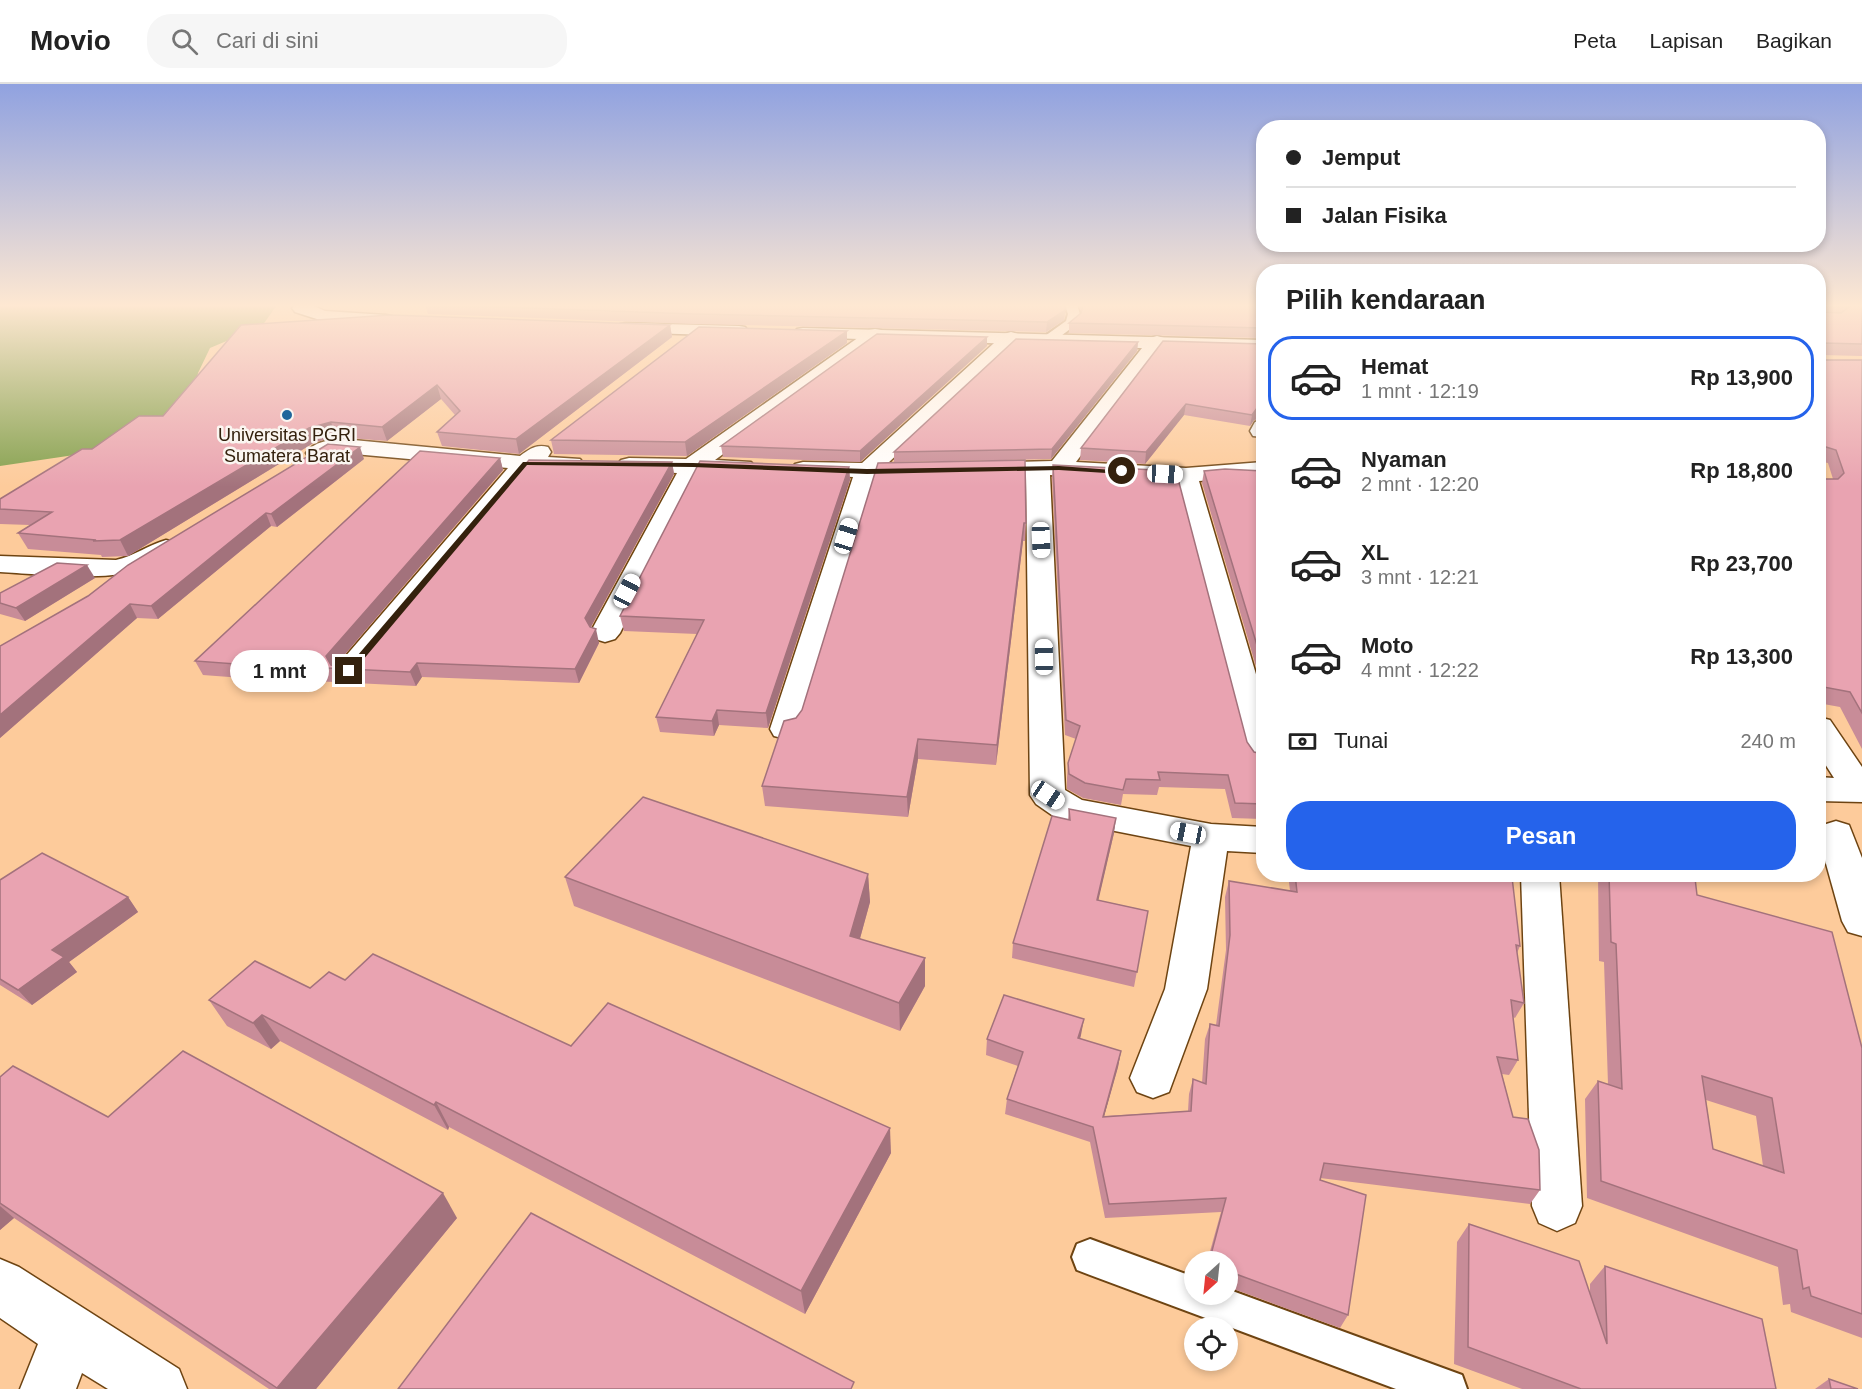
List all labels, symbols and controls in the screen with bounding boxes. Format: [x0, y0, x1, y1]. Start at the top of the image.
search box [147, 14, 567, 68]
text: Movio [30, 25, 111, 56]
icon: search [168, 25, 201, 58]
text: Cari di sini [216, 28, 319, 53]
text: Peta [1573, 29, 1617, 52]
text: Lapisan [1650, 29, 1723, 52]
text: Bagikan [1756, 29, 1832, 52]
text: Jemput [1322, 145, 1400, 170]
text: Jalan Fisika [1322, 203, 1447, 228]
text: Pilih kendaraan [1286, 285, 1486, 315]
icon: car [1289, 351, 1343, 405]
text: Hemat [1361, 354, 1428, 379]
text: Rp 13,900 [1690, 365, 1793, 390]
text: 1 mnt · 12:19 [1361, 380, 1479, 402]
marker: Universitas PGRI Sumatera Barat [280, 408, 294, 422]
place label: Universitas PGRI Sumatera Barat [218, 425, 356, 466]
icon: car [1289, 444, 1343, 498]
text: Nyaman [1361, 447, 1447, 472]
route start [1108, 457, 1135, 484]
text: Rp 18,800 [1690, 458, 1793, 483]
car [1147, 464, 1183, 484]
text: 2 mnt · 12:20 [1361, 473, 1479, 495]
car [832, 516, 860, 556]
car [1031, 522, 1051, 558]
icon: car [1289, 537, 1343, 591]
text: XL [1361, 540, 1389, 565]
text: Rp 23,700 [1690, 551, 1793, 576]
text: 3 mnt · 12:21 [1361, 566, 1479, 588]
car [611, 571, 643, 611]
icon: car [1289, 630, 1343, 684]
text: Moto [1361, 633, 1414, 658]
car [1035, 639, 1053, 675]
text: Rp 13,300 [1690, 644, 1793, 669]
callout: 1 mnt [229, 650, 328, 692]
route end [335, 657, 362, 684]
text: 4 mnt · 12:22 [1361, 659, 1479, 681]
text: 1 mnt [253, 660, 306, 682]
icon: cash [1286, 725, 1319, 758]
text: Tunai [1334, 728, 1388, 753]
text: 240 m [1740, 730, 1796, 752]
car [1028, 777, 1068, 813]
button: Pesan [1286, 801, 1796, 870]
car [1169, 821, 1207, 845]
north arrow [1184, 1251, 1238, 1305]
map controls [1184, 1251, 1238, 1371]
button: locate [1184, 1317, 1238, 1371]

